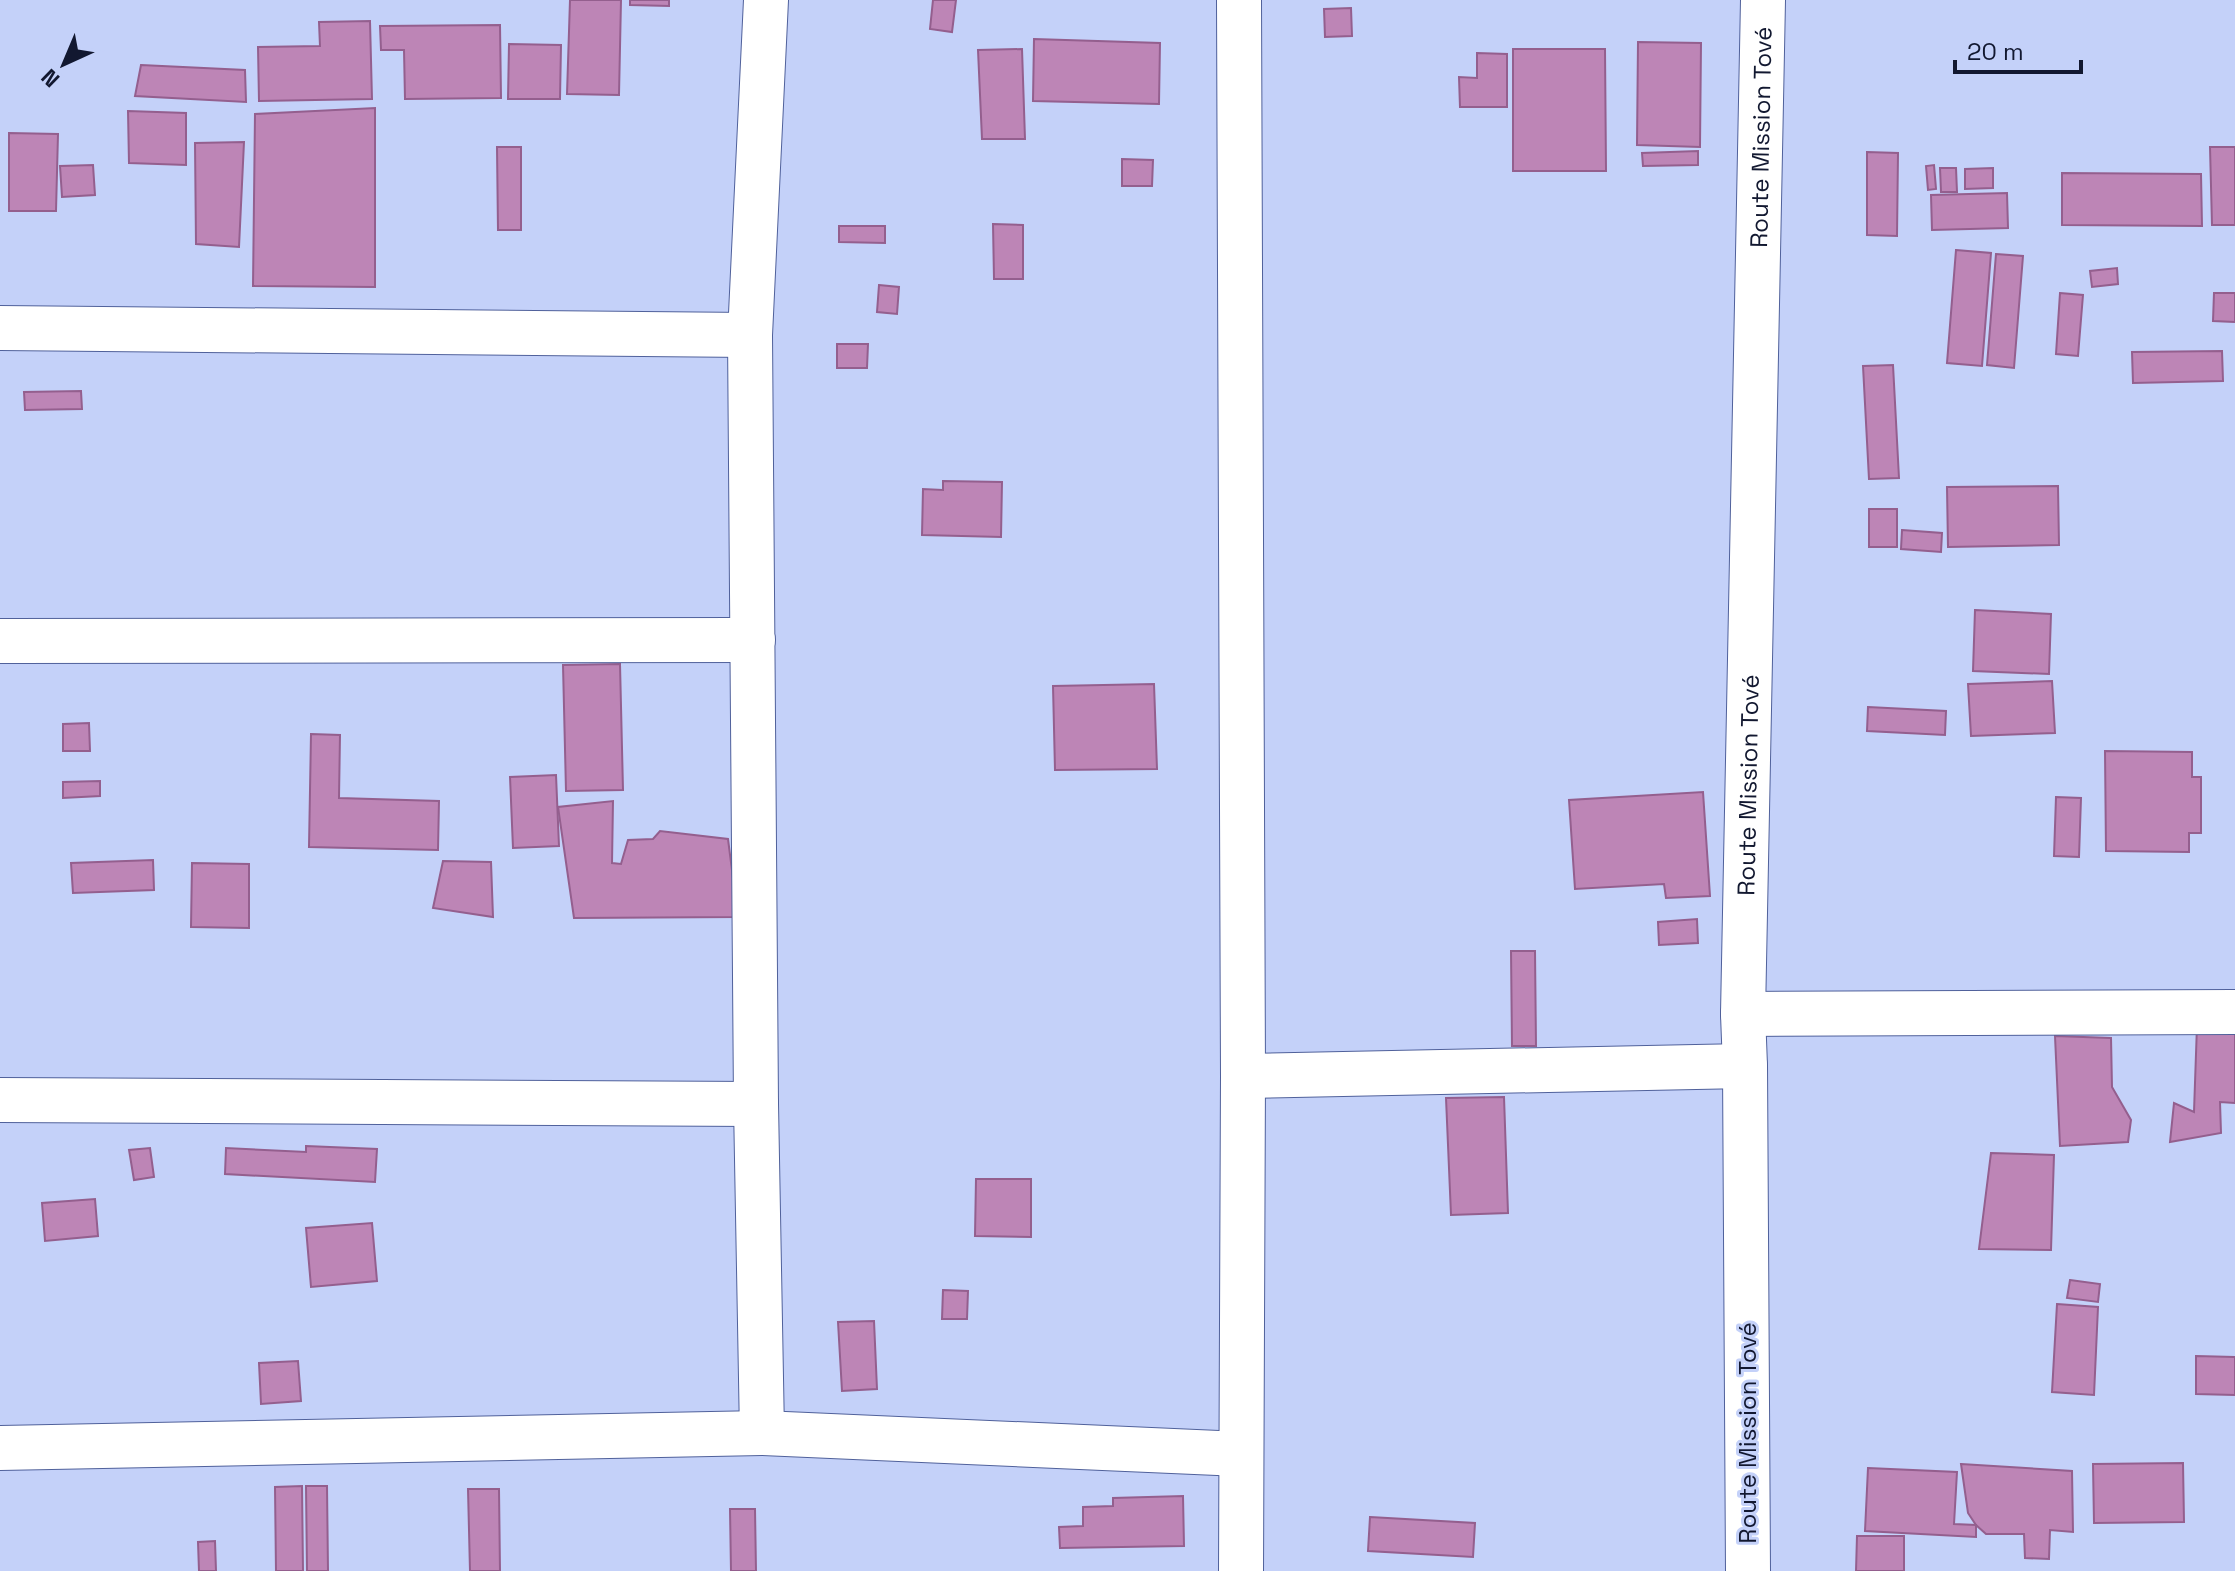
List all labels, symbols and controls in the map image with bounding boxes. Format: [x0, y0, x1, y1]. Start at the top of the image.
north arrow [24, 24, 104, 104]
scale bar [1955, 24, 2081, 74]
street label: Route Mission Tové [1743, 26, 1778, 248]
text: 20 m [1967, 36, 2024, 67]
text: N [35, 63, 65, 94]
street label: Route Mission Tové [1730, 674, 1765, 896]
street label: Route Mission Tové [1732, 1322, 1763, 1544]

